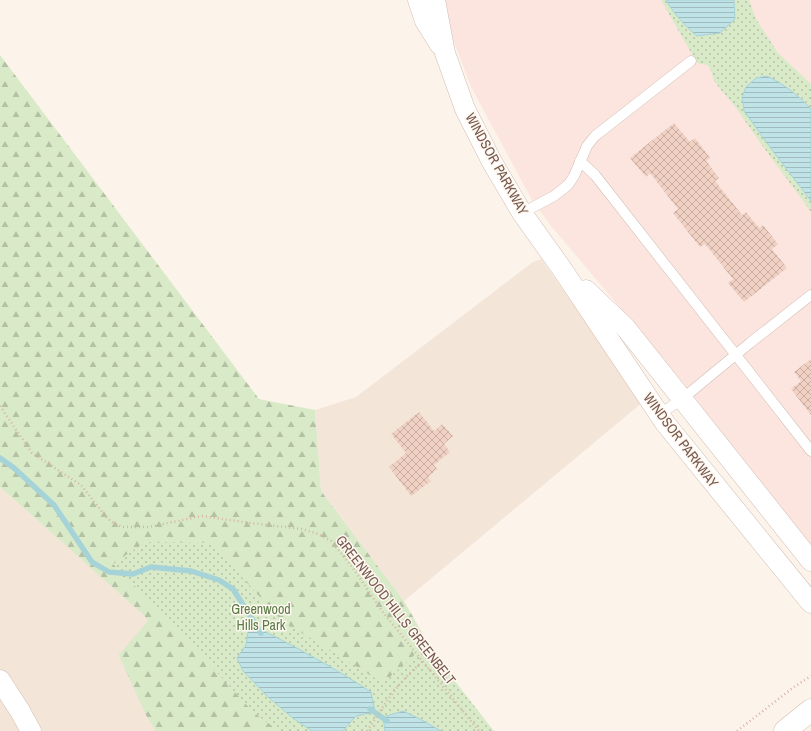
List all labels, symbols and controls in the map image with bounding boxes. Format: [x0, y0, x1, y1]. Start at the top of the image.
street label: WINDSOR PARKWAY [461, 110, 533, 219]
street label: WINDSOR PARKWAY [640, 389, 723, 491]
street label: GREENWOOD HILLS GREENBELT [332, 532, 460, 688]
park label: Greenwood Hills Park [231, 600, 291, 634]

